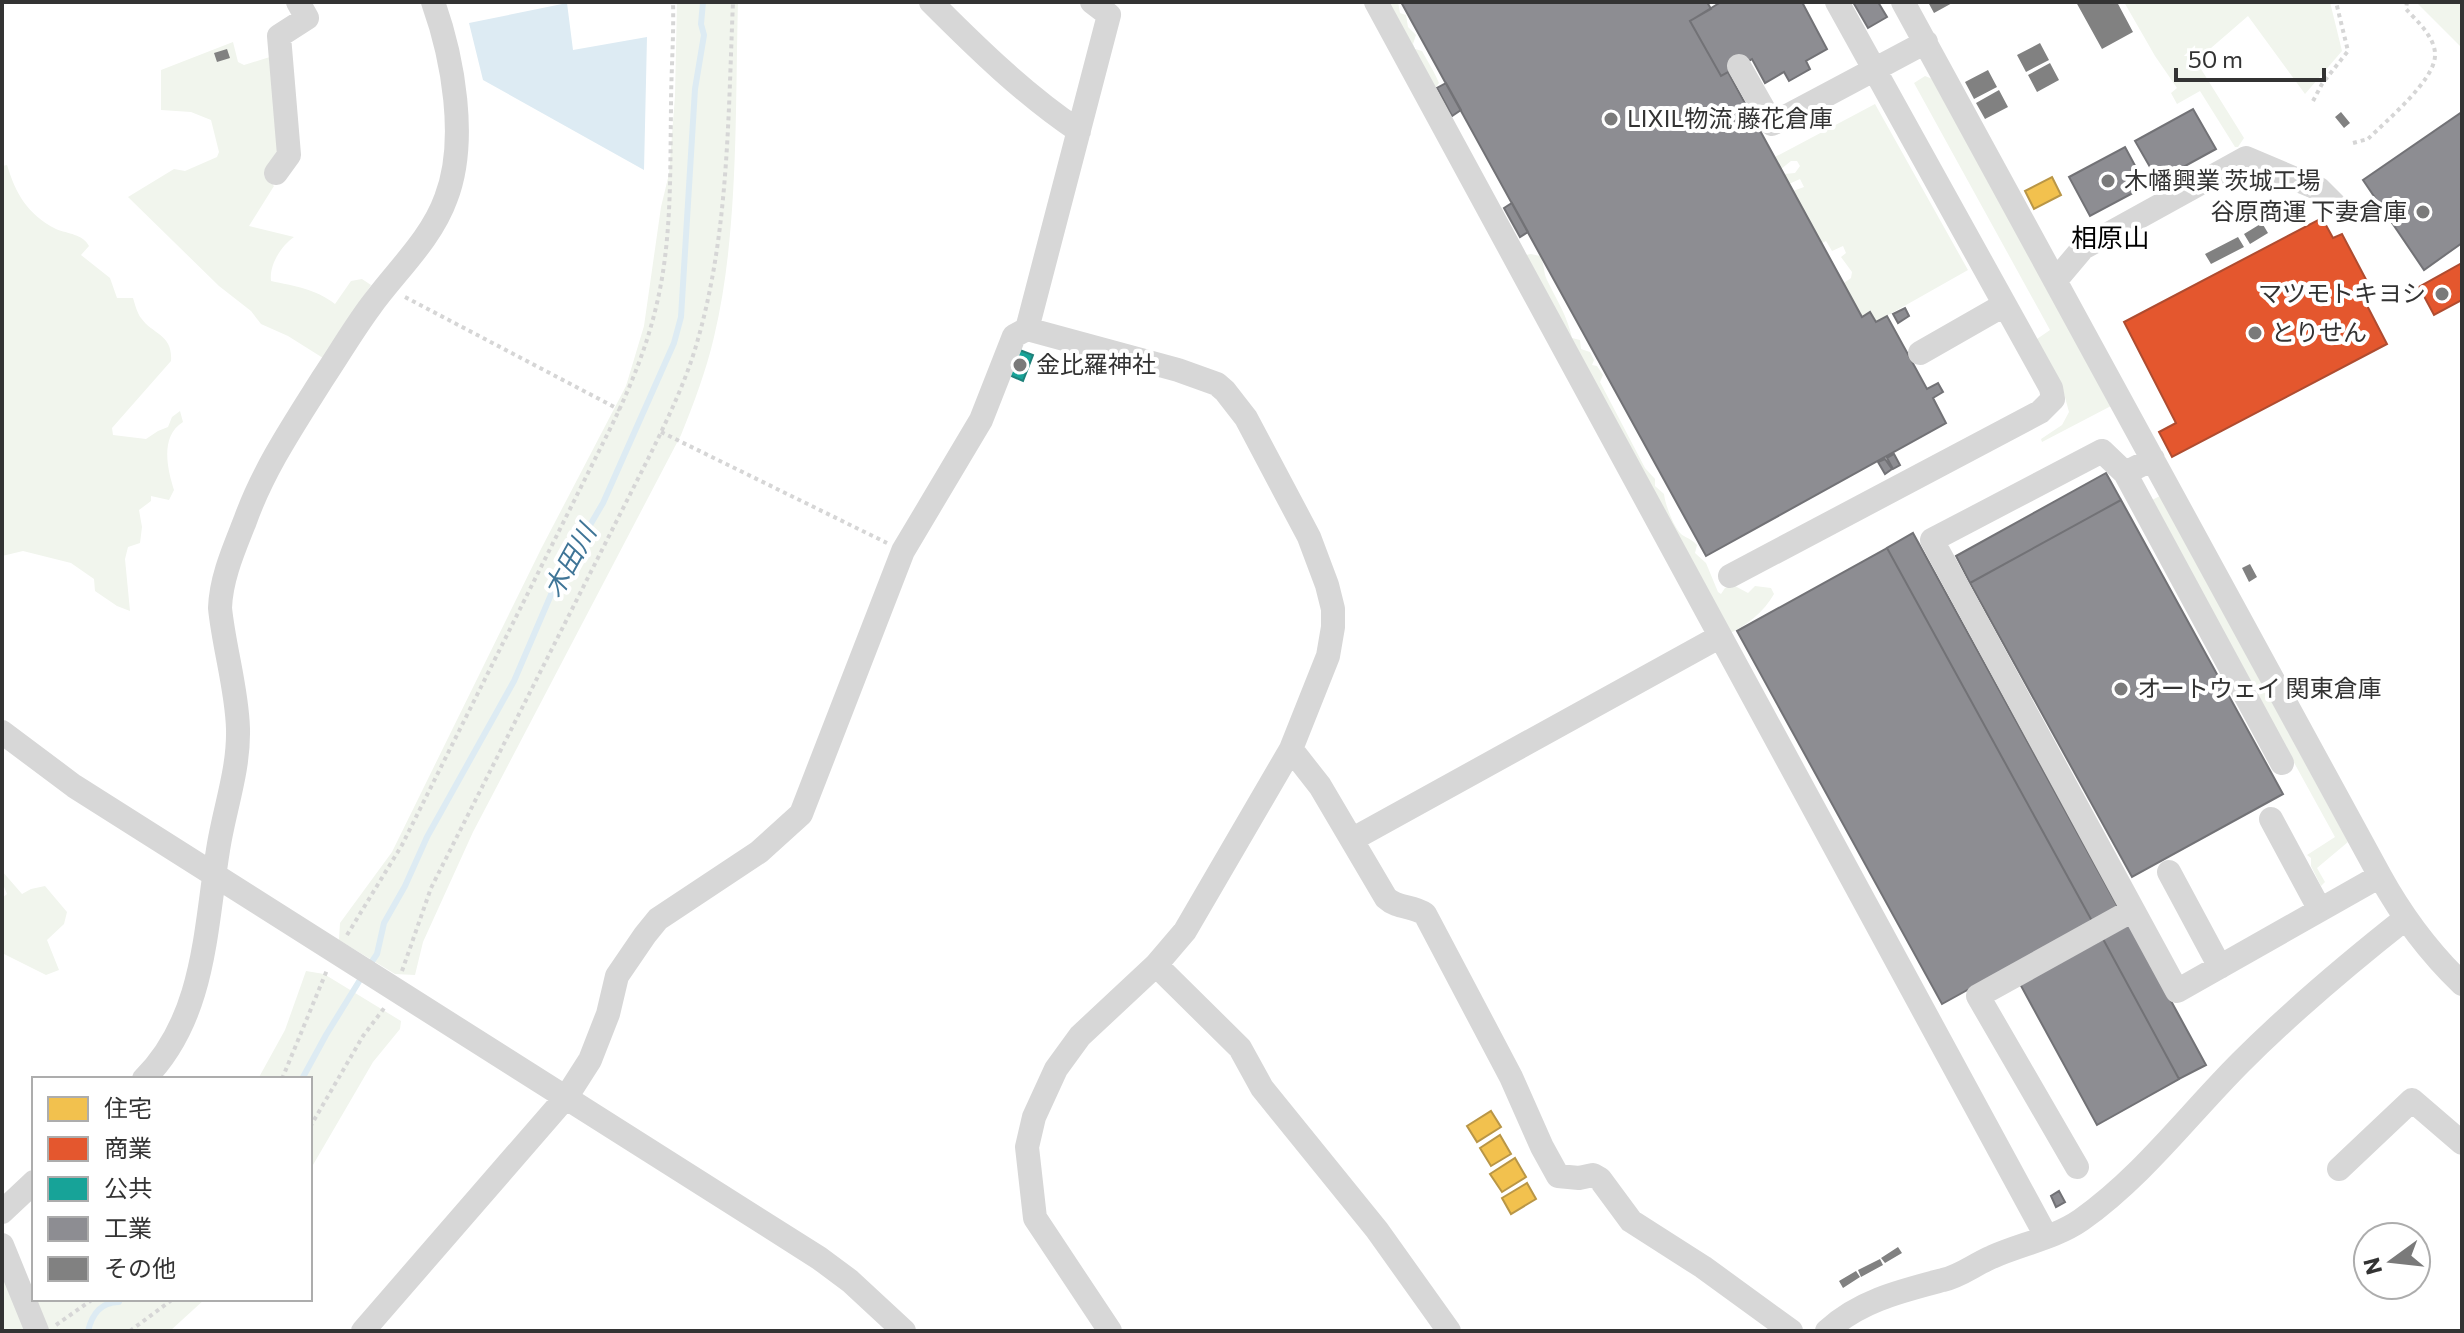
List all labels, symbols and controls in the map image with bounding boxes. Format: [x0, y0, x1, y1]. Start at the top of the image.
scale bar [2176, 32, 2324, 82]
text: 50 m [2188, 44, 2243, 73]
place label: LIXIL物流 藤花倉庫 [1627, 103, 1833, 132]
marker: LIXIL物流 藤花倉庫 [1602, 110, 1620, 128]
place label: 木幡興業 茨城工場 [2124, 165, 2321, 194]
marker: 木幡興業 茨城工場 [2099, 172, 2117, 190]
place label: 谷原商運 下妻倉庫 [2210, 196, 2407, 225]
marker: 谷原商運 下妻倉庫 [2414, 203, 2432, 221]
district label: 相原山 [2071, 221, 2149, 252]
place label: マツモトキヨシ [2258, 278, 2426, 307]
marker: マツモトキヨシ [2433, 285, 2451, 303]
place label: とりせん [2271, 317, 2367, 346]
marker: とりせん [2246, 324, 2264, 342]
place label: 金比羅神社 [1036, 349, 1156, 378]
marker: 金比羅神社 [1011, 356, 1029, 374]
water label: 木田川 [536, 516, 603, 602]
place label: オートウェイ 関東倉庫 [2137, 673, 2382, 702]
marker: オートウェイ 関東倉庫 [2112, 680, 2130, 698]
legend [32, 1077, 312, 1301]
text: 住宅 [104, 1093, 152, 1122]
text: 商業 [104, 1133, 152, 1162]
text: 公共 [104, 1173, 152, 1202]
text: 工業 [104, 1213, 152, 1242]
north arrow [2352, 1221, 2432, 1301]
text: その他 [104, 1253, 176, 1282]
text: N [2357, 1255, 2387, 1278]

